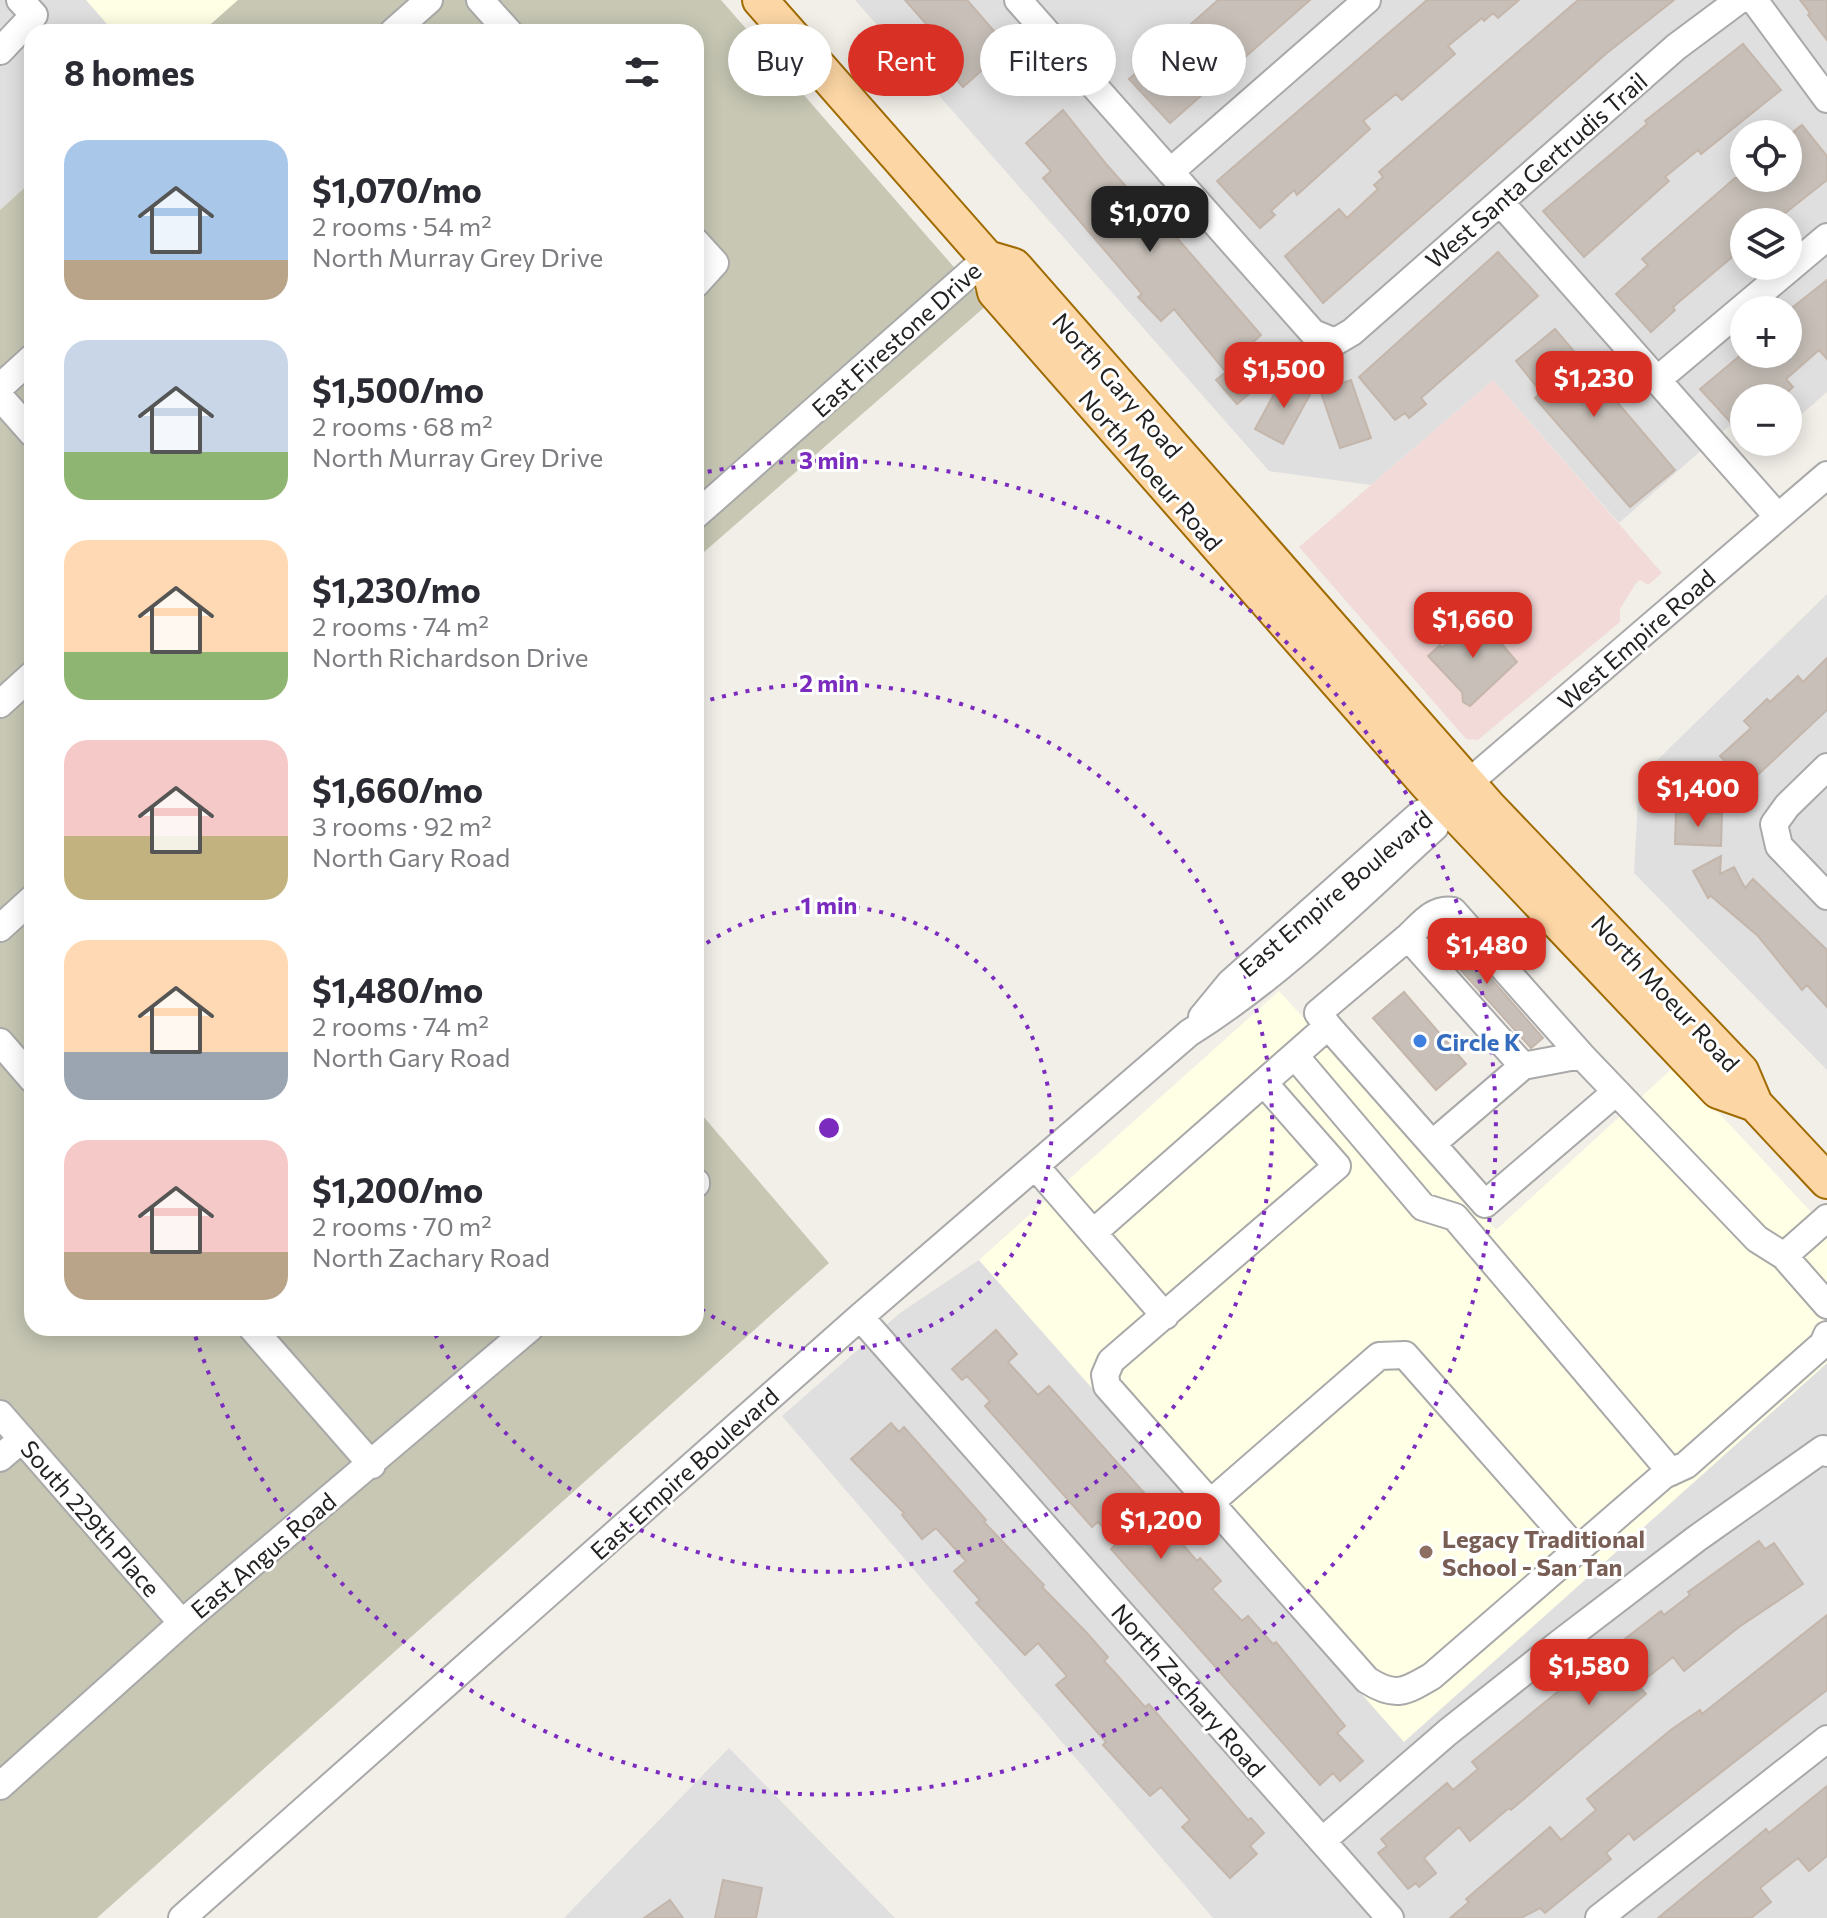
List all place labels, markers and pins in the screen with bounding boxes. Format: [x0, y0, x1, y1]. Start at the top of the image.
pin: $1,070 [1085, 186, 1215, 254]
pin: $1,500 [1219, 342, 1349, 410]
pin: $1,230 [1529, 351, 1659, 419]
pin: $1,660 [1408, 592, 1538, 660]
pin: $1,400 [1633, 761, 1763, 829]
pin: $1,480 [1422, 918, 1552, 986]
place label: Circle K [1436, 1027, 1521, 1056]
marker: Circle K [1411, 1032, 1429, 1050]
centre of rings [815, 1114, 843, 1142]
pin: $1,200 [1096, 1493, 1226, 1561]
place label: Legacy Traditional School - San Tan [1442, 1524, 1645, 1581]
marker: Legacy Traditional School - San Tan [1417, 1543, 1435, 1561]
pin: $1,580 [1524, 1639, 1654, 1707]

